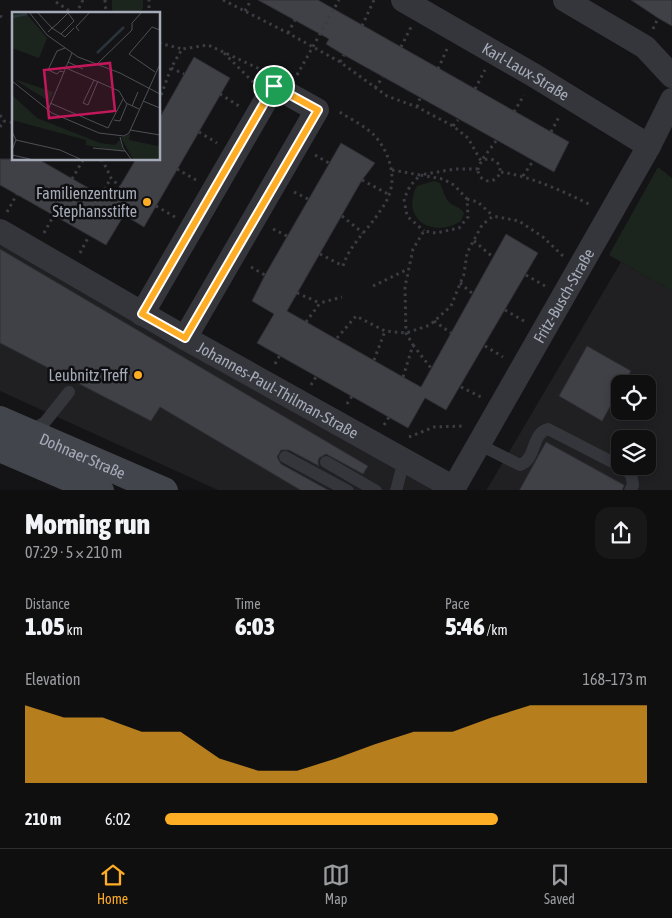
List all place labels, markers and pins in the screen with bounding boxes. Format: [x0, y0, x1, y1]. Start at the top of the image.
pin [253, 65, 295, 107]
place label: Familienzentrum Stephansstifte [36, 184, 137, 221]
marker: Familienzentrum Stephansstifte [141, 196, 153, 208]
place label: Leubnitz Treff [49, 366, 128, 384]
marker: Leubnitz Treff [132, 369, 144, 381]

